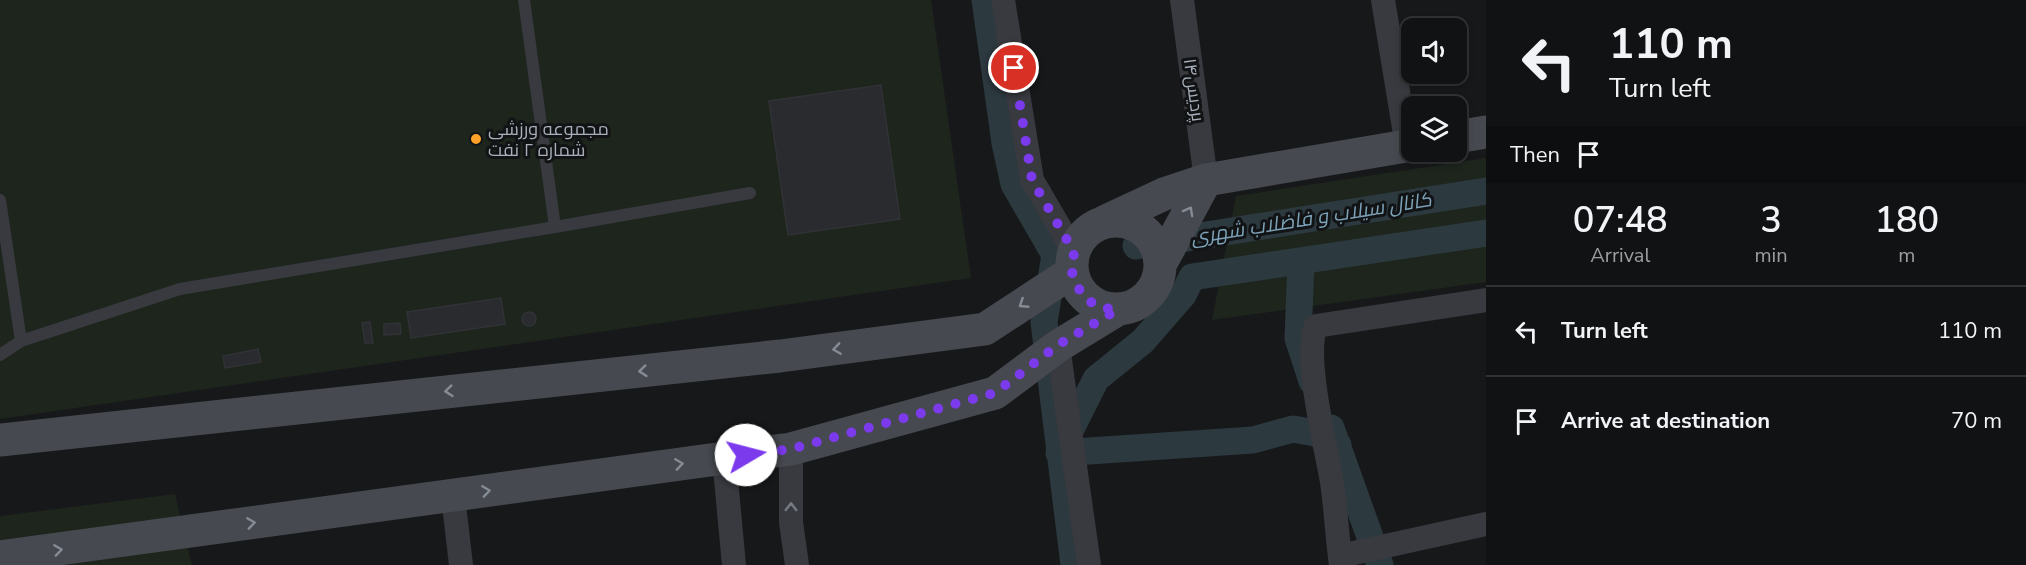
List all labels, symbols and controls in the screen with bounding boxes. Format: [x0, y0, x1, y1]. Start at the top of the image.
text: 110 m [1609, 16, 1733, 73]
map controls [1401, 18, 1467, 162]
button: sound [1401, 18, 1467, 84]
icon: left [1510, 24, 1588, 102]
pin [988, 42, 1039, 93]
icon: arrive [997, 51, 1030, 84]
street label: پردیس۱۴ [1178, 57, 1210, 123]
text: Turn left [1609, 70, 1710, 107]
button: layers [1401, 96, 1467, 162]
place label: مجموعه ورزشی شماره ۲ نفت [488, 117, 609, 162]
marker: مجموعه ورزشی شماره ۲ نفت [469, 132, 483, 146]
icon: arrive [1572, 138, 1605, 171]
text: Then [1510, 140, 1560, 170]
water label: کانال سیلاب و فاضلاب شهری [1189, 186, 1434, 251]
text: 07:48 [1573, 196, 1668, 245]
text: 3 [1760, 196, 1782, 245]
text: 180 [1874, 196, 1939, 245]
one-way arrow [1182, 207, 1193, 217]
text: Arrival [1590, 242, 1650, 269]
text: min [1755, 242, 1788, 269]
text: m [1898, 242, 1915, 269]
one-way arrow [1019, 297, 1030, 308]
icon: left [1510, 315, 1543, 348]
text: Turn left [1561, 316, 1648, 346]
text: 110 m [1938, 316, 2002, 346]
one-way arrow [832, 342, 841, 354]
one-way arrow [638, 364, 647, 377]
one-way arrow [444, 385, 454, 397]
icon: arrive [1510, 405, 1543, 438]
text: Arrive at destination [1561, 406, 1770, 436]
text: 70 m [1951, 406, 2002, 436]
position arrow [714, 423, 778, 487]
one-way arrow [675, 459, 684, 471]
one-way arrow [481, 486, 491, 498]
one-way arrow [785, 503, 797, 512]
one-way arrow [247, 518, 256, 530]
one-way arrow [53, 544, 63, 556]

